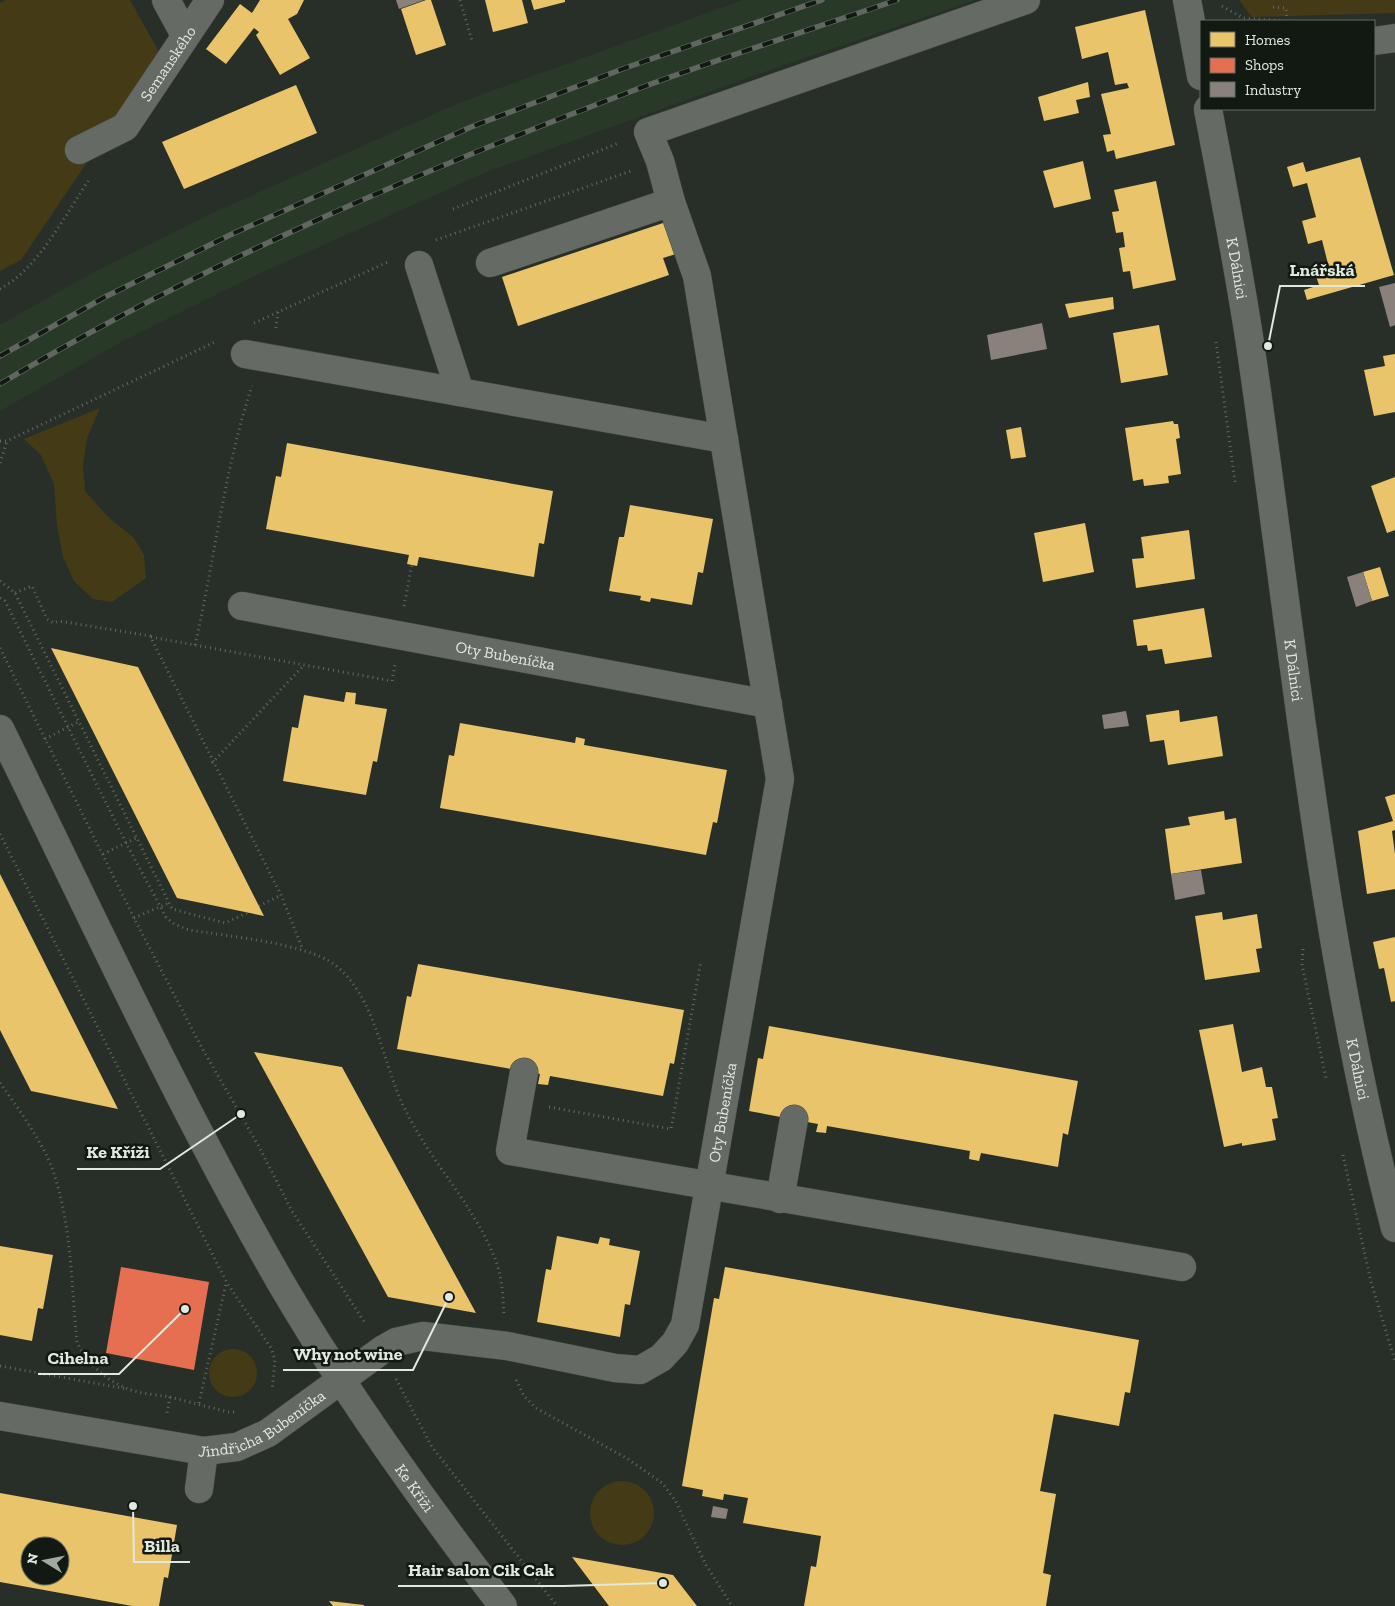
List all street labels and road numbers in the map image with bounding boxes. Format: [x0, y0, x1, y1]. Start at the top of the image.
street label: Semanského [136, 22, 200, 105]
street label: K Dálnici [1222, 236, 1252, 301]
street label: Oty Bubeníčka [454, 637, 557, 674]
street label: K Dálnici [1280, 638, 1307, 703]
street label: K Dálnici [1342, 1037, 1374, 1102]
street label: Oty Bubeníčka [704, 1061, 741, 1164]
street label: Jindřicha Bubeníčka [197, 1386, 329, 1461]
street label: Ke Kříži [391, 1460, 439, 1516]

